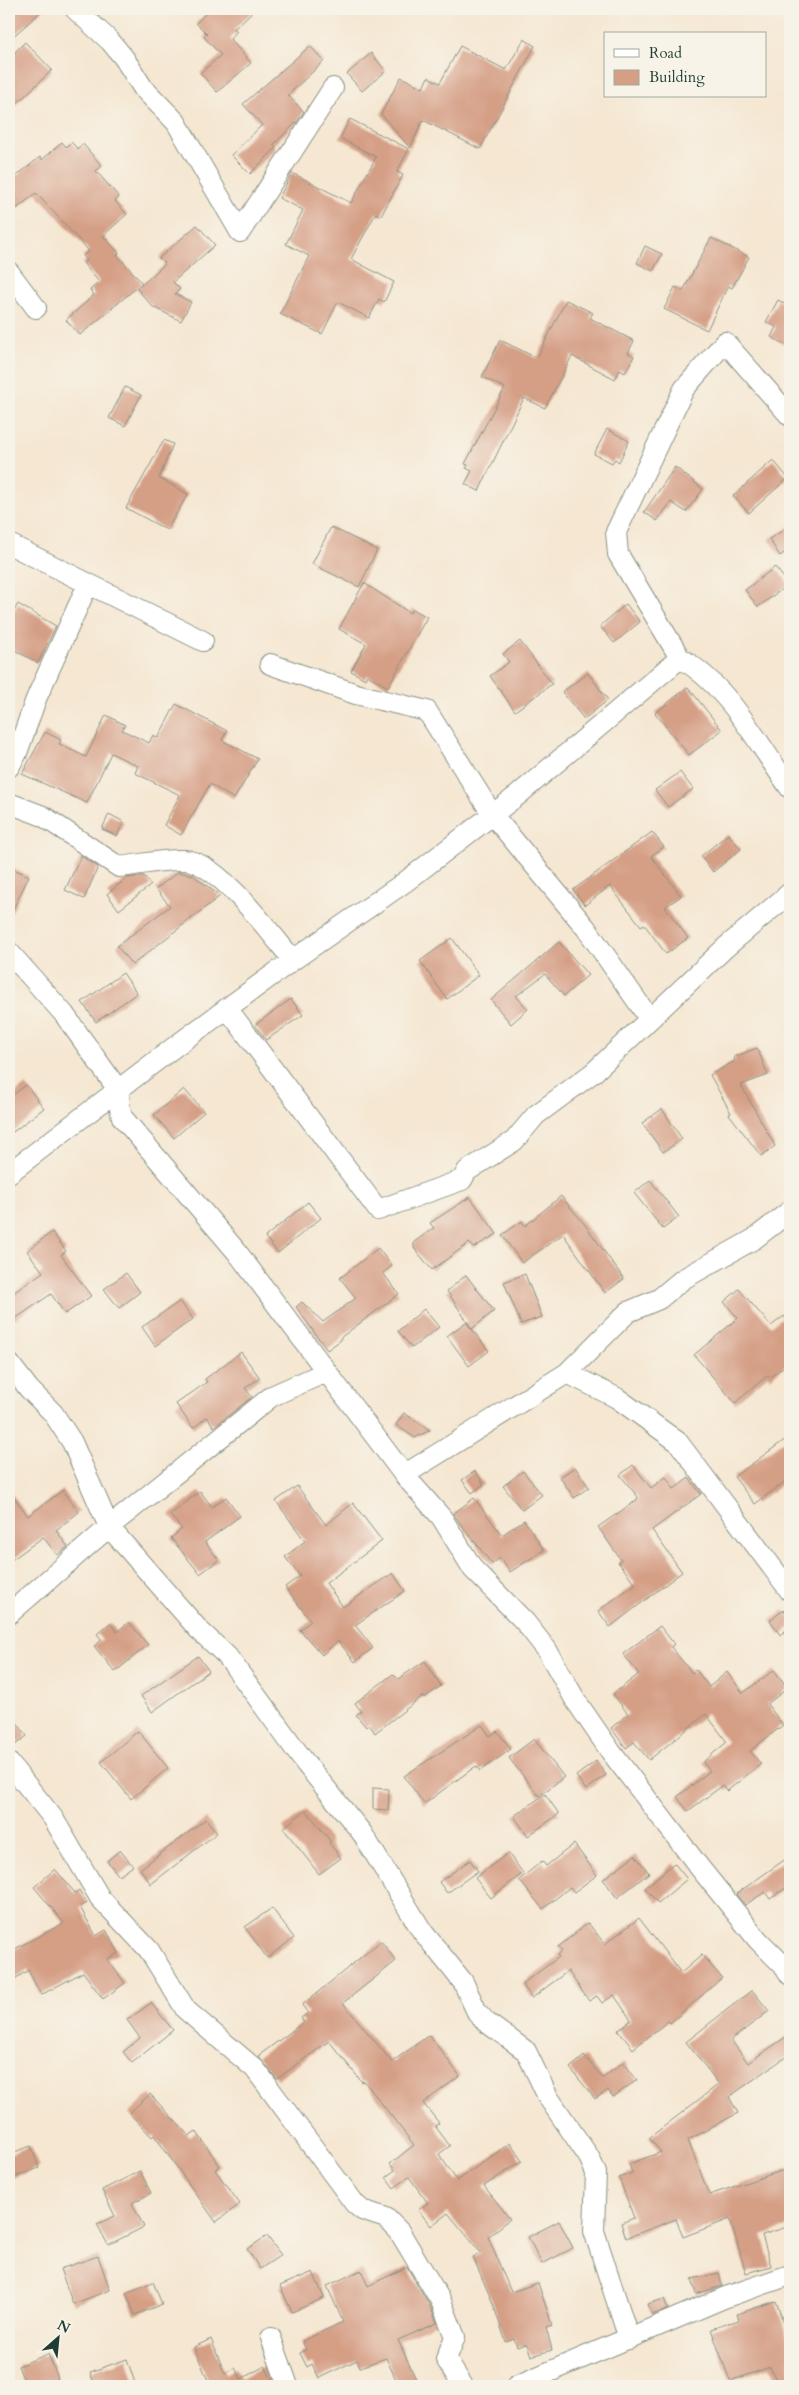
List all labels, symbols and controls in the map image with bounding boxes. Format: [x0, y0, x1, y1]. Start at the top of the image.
legend [604, 32, 766, 98]
text: Road [649, 43, 682, 63]
text: Building [649, 67, 705, 87]
north arrow [32, 2312, 82, 2362]
text: N [54, 2316, 73, 2338]

